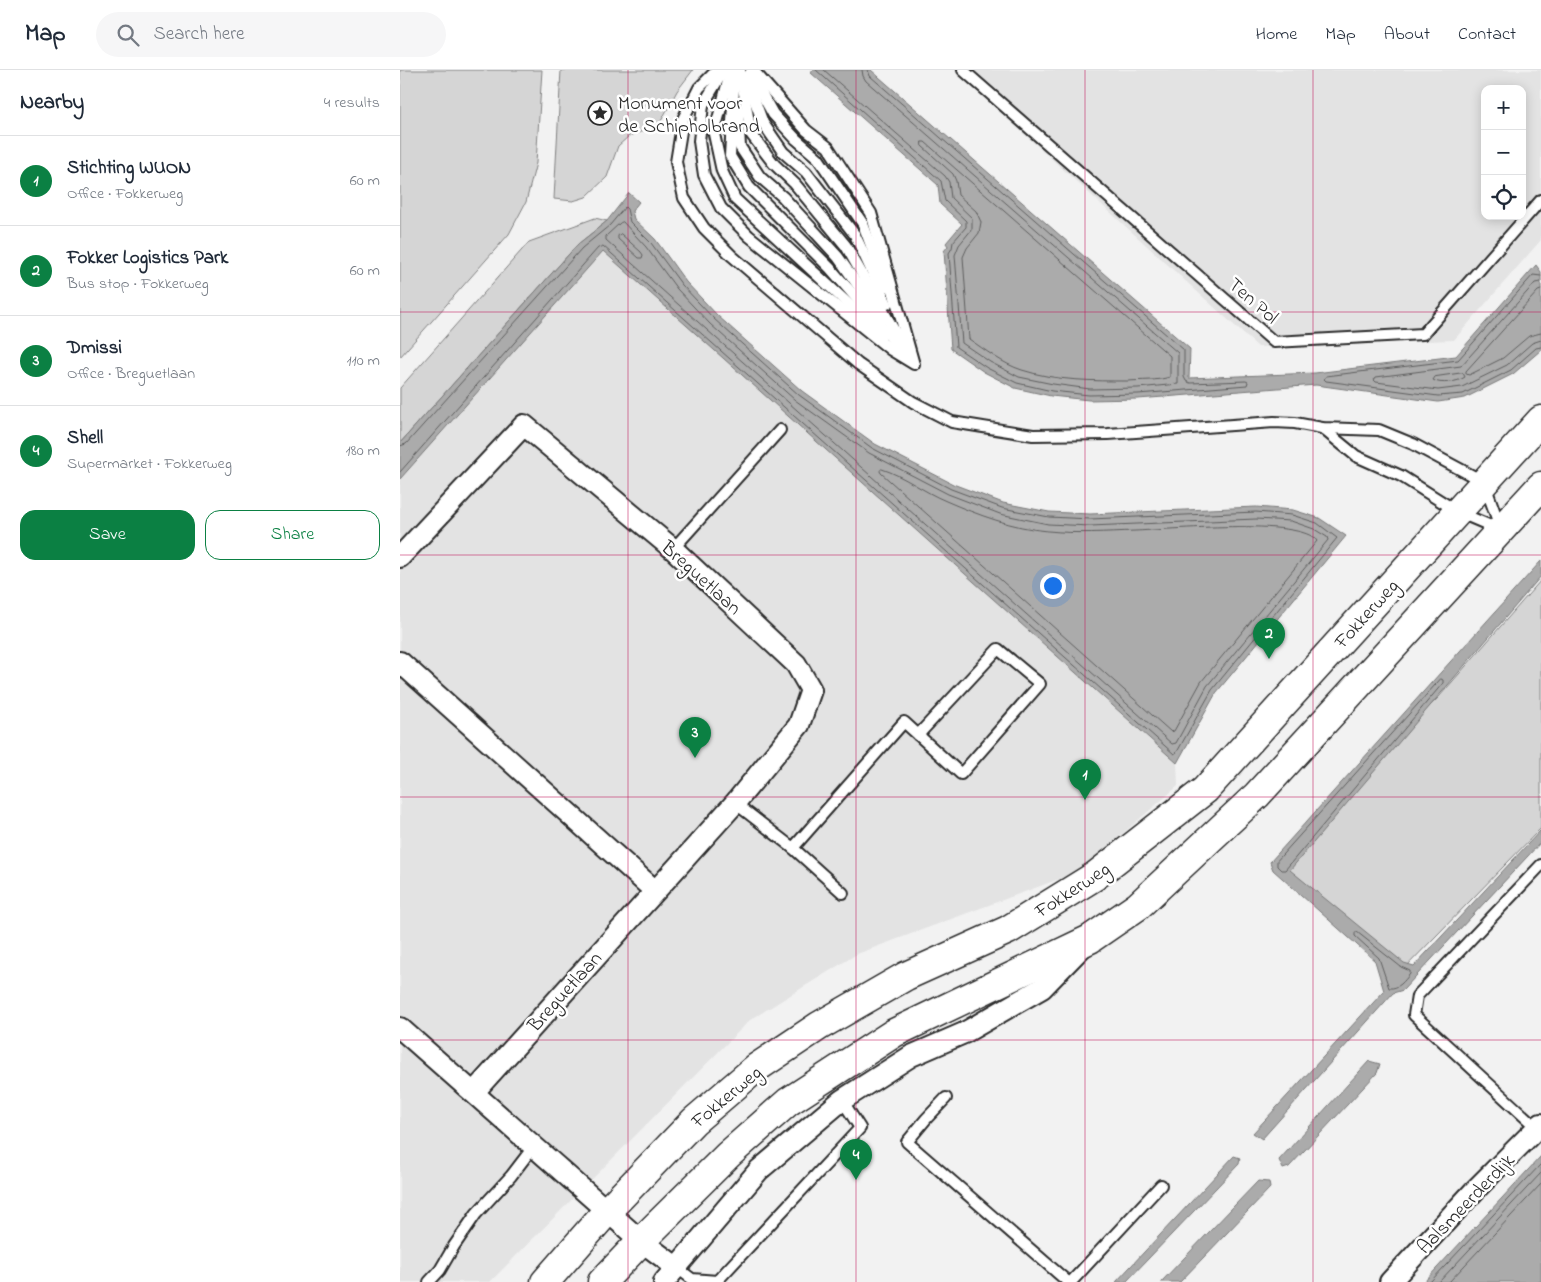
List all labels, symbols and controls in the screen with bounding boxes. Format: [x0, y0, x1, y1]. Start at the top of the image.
search box [96, 12, 446, 57]
text: Map [25, 17, 66, 52]
icon: search [114, 21, 142, 49]
text: Search here [154, 21, 245, 48]
text: Home [1256, 22, 1297, 48]
text: Map [1325, 22, 1356, 48]
text: About [1384, 22, 1430, 48]
text: Contact [1458, 22, 1516, 48]
map controls [1481, 85, 1526, 220]
button: + [1481, 85, 1526, 130]
text: Nearby [20, 88, 84, 118]
place label: Monument voor de Schipholbrand [618, 90, 760, 142]
text: 4 results [324, 91, 380, 115]
place icon: Monument voor de Schipholbrand [587, 100, 613, 126]
button: − [1481, 130, 1526, 175]
text: Stichting WUON [67, 155, 191, 182]
text: 1 [33, 169, 39, 193]
text: 60 m [350, 169, 380, 193]
button: locate [1481, 175, 1526, 220]
text: Office · Fokkerweg [67, 182, 183, 206]
text: Fokker Logistics Park [67, 245, 228, 272]
text: 2 [32, 259, 40, 283]
text: 60 m [350, 259, 380, 283]
text: Bus stop · Fokkerweg [67, 272, 209, 296]
street label: Ten Pol [1221, 272, 1284, 332]
text: Dmissi [67, 335, 122, 362]
text: 3 [33, 349, 39, 373]
text: 110 m [346, 349, 380, 373]
text: Office · Breguetlaan [67, 362, 195, 386]
text: Shell [67, 425, 103, 452]
text: 4 [33, 439, 39, 463]
text: 180 m [346, 439, 380, 463]
text: Supermarket · Fokkerweg [67, 452, 232, 476]
button: Save [20, 510, 195, 560]
button: Share [205, 510, 380, 560]
street label: Breguetlaan [652, 534, 747, 624]
your location [1040, 573, 1066, 599]
street label: Fokkerweg [1328, 573, 1408, 657]
pin: 2 [1253, 618, 1285, 659]
pin: 3 [679, 717, 711, 758]
pin: 1 [1069, 759, 1101, 800]
street label: Fokkerweg [1029, 856, 1117, 928]
street label: Breguetlaan [521, 946, 611, 1041]
street label: Fokkerweg [685, 1060, 770, 1138]
pin: 4 [840, 1139, 872, 1180]
street label: Aalsmeerderdijk [1411, 1148, 1523, 1262]

